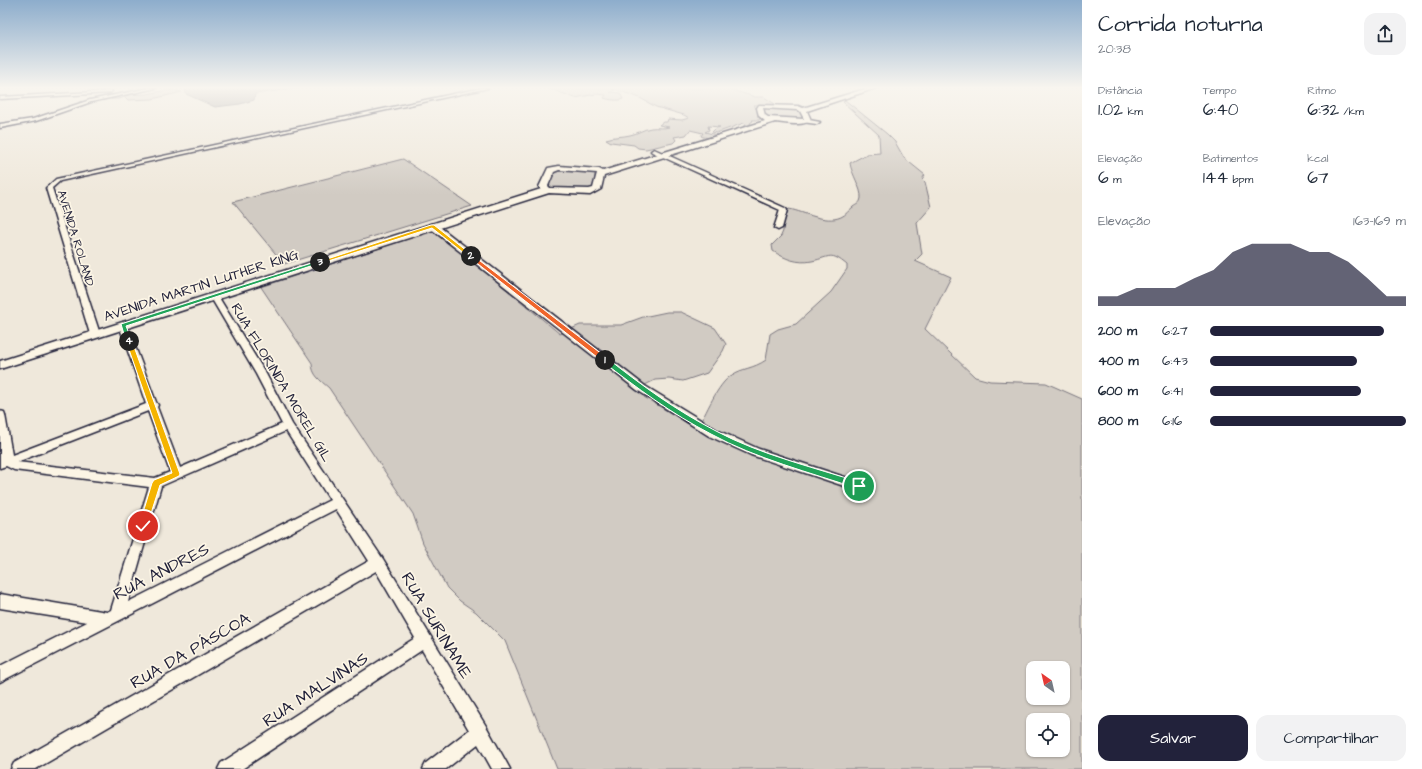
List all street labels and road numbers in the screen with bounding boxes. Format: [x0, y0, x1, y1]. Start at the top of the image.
street label: AVENIDA ROLAND [53, 188, 98, 289]
street label: AVENIDA MARTIN LUTHER KING [101, 245, 302, 327]
street label: RUA FLORINDA MOREL GIL [226, 299, 337, 466]
street label: RUA ANDRES [109, 537, 214, 606]
street label: RUA SURINAME [395, 568, 477, 683]
street label: RUA DA PÁSCOA [126, 607, 255, 695]
street label: RUA MALVINAS [258, 647, 373, 733]

